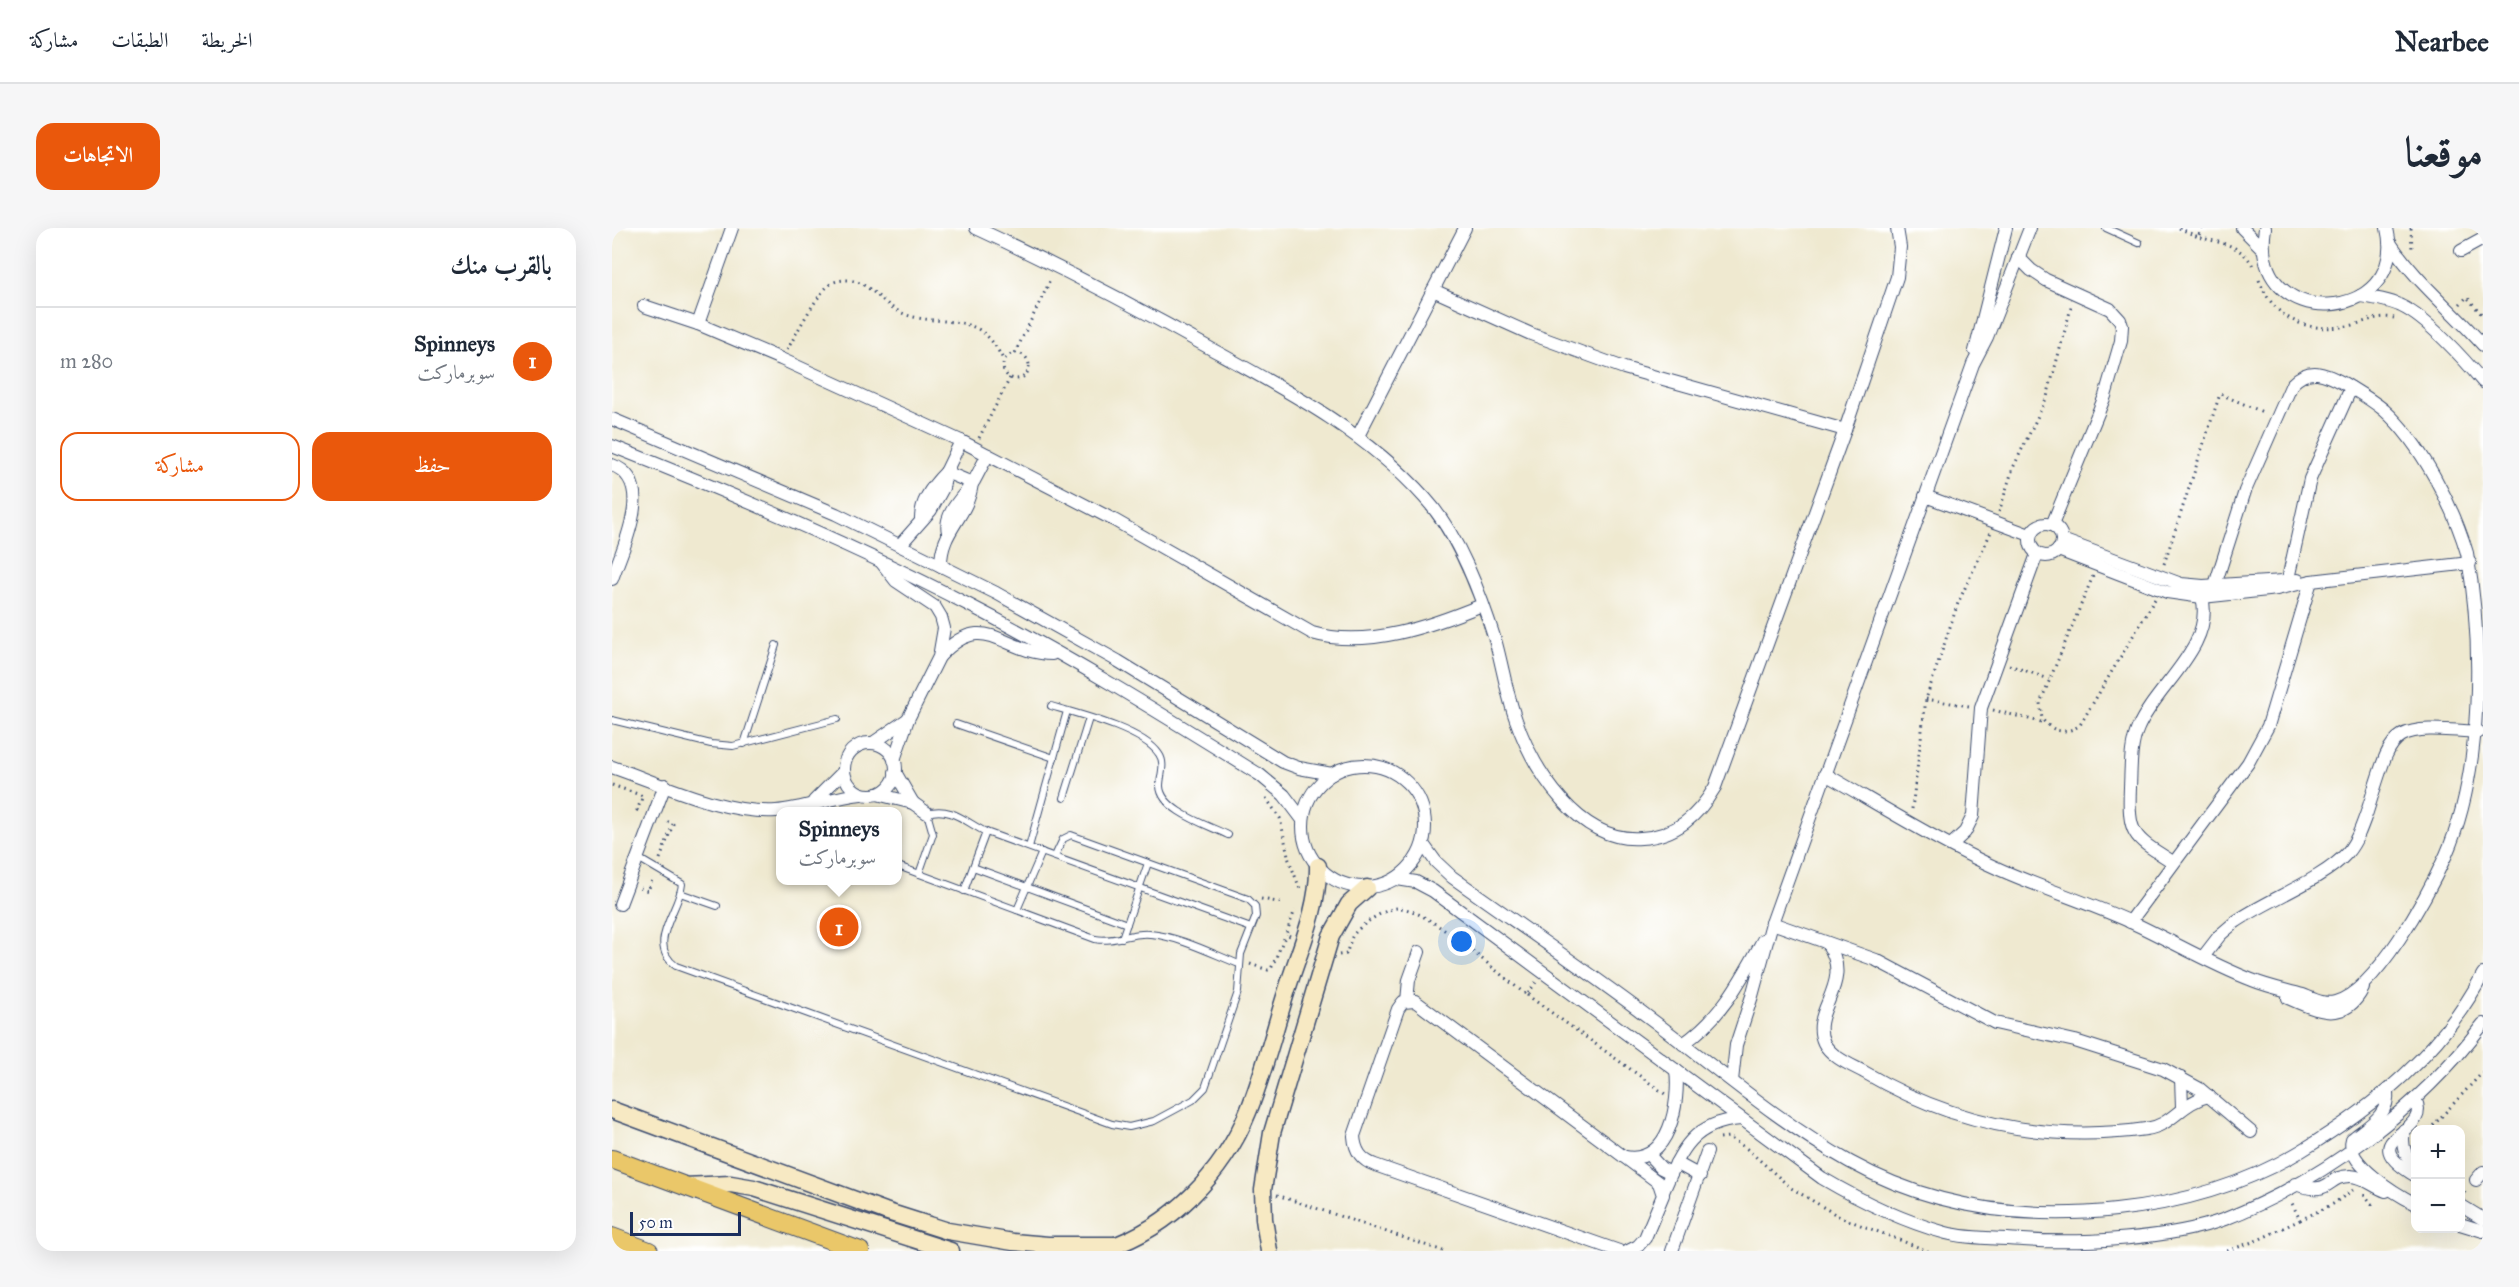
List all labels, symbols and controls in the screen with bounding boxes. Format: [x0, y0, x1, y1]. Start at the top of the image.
text: Nearbee [2395, 24, 2489, 59]
text: مشاركة [30, 27, 78, 53]
text: الطبقات [111, 27, 168, 53]
text: الخريطة [201, 27, 253, 53]
button: الاتجاهات [36, 123, 160, 190]
text: موقعنا [2405, 126, 2483, 178]
text: بالقرب منك [450, 249, 552, 281]
text: Spinneys [414, 330, 495, 357]
text: 280 m [60, 349, 113, 373]
text: 1 [529, 349, 536, 373]
text: سوبرماركت [417, 360, 495, 384]
button: مشاركة [60, 432, 300, 501]
button: حفظ [312, 432, 552, 501]
popup [776, 807, 902, 885]
text: Spinneys [799, 815, 879, 842]
text: سوبرماركت [799, 845, 876, 869]
pin: 1 [820, 904, 858, 950]
your location [1447, 927, 1476, 956]
map controls [2411, 1125, 2465, 1233]
button: + [2411, 1125, 2465, 1179]
button: − [2411, 1179, 2465, 1233]
scale bar [630, 1209, 741, 1236]
text: 50 m [639, 1213, 673, 1232]

